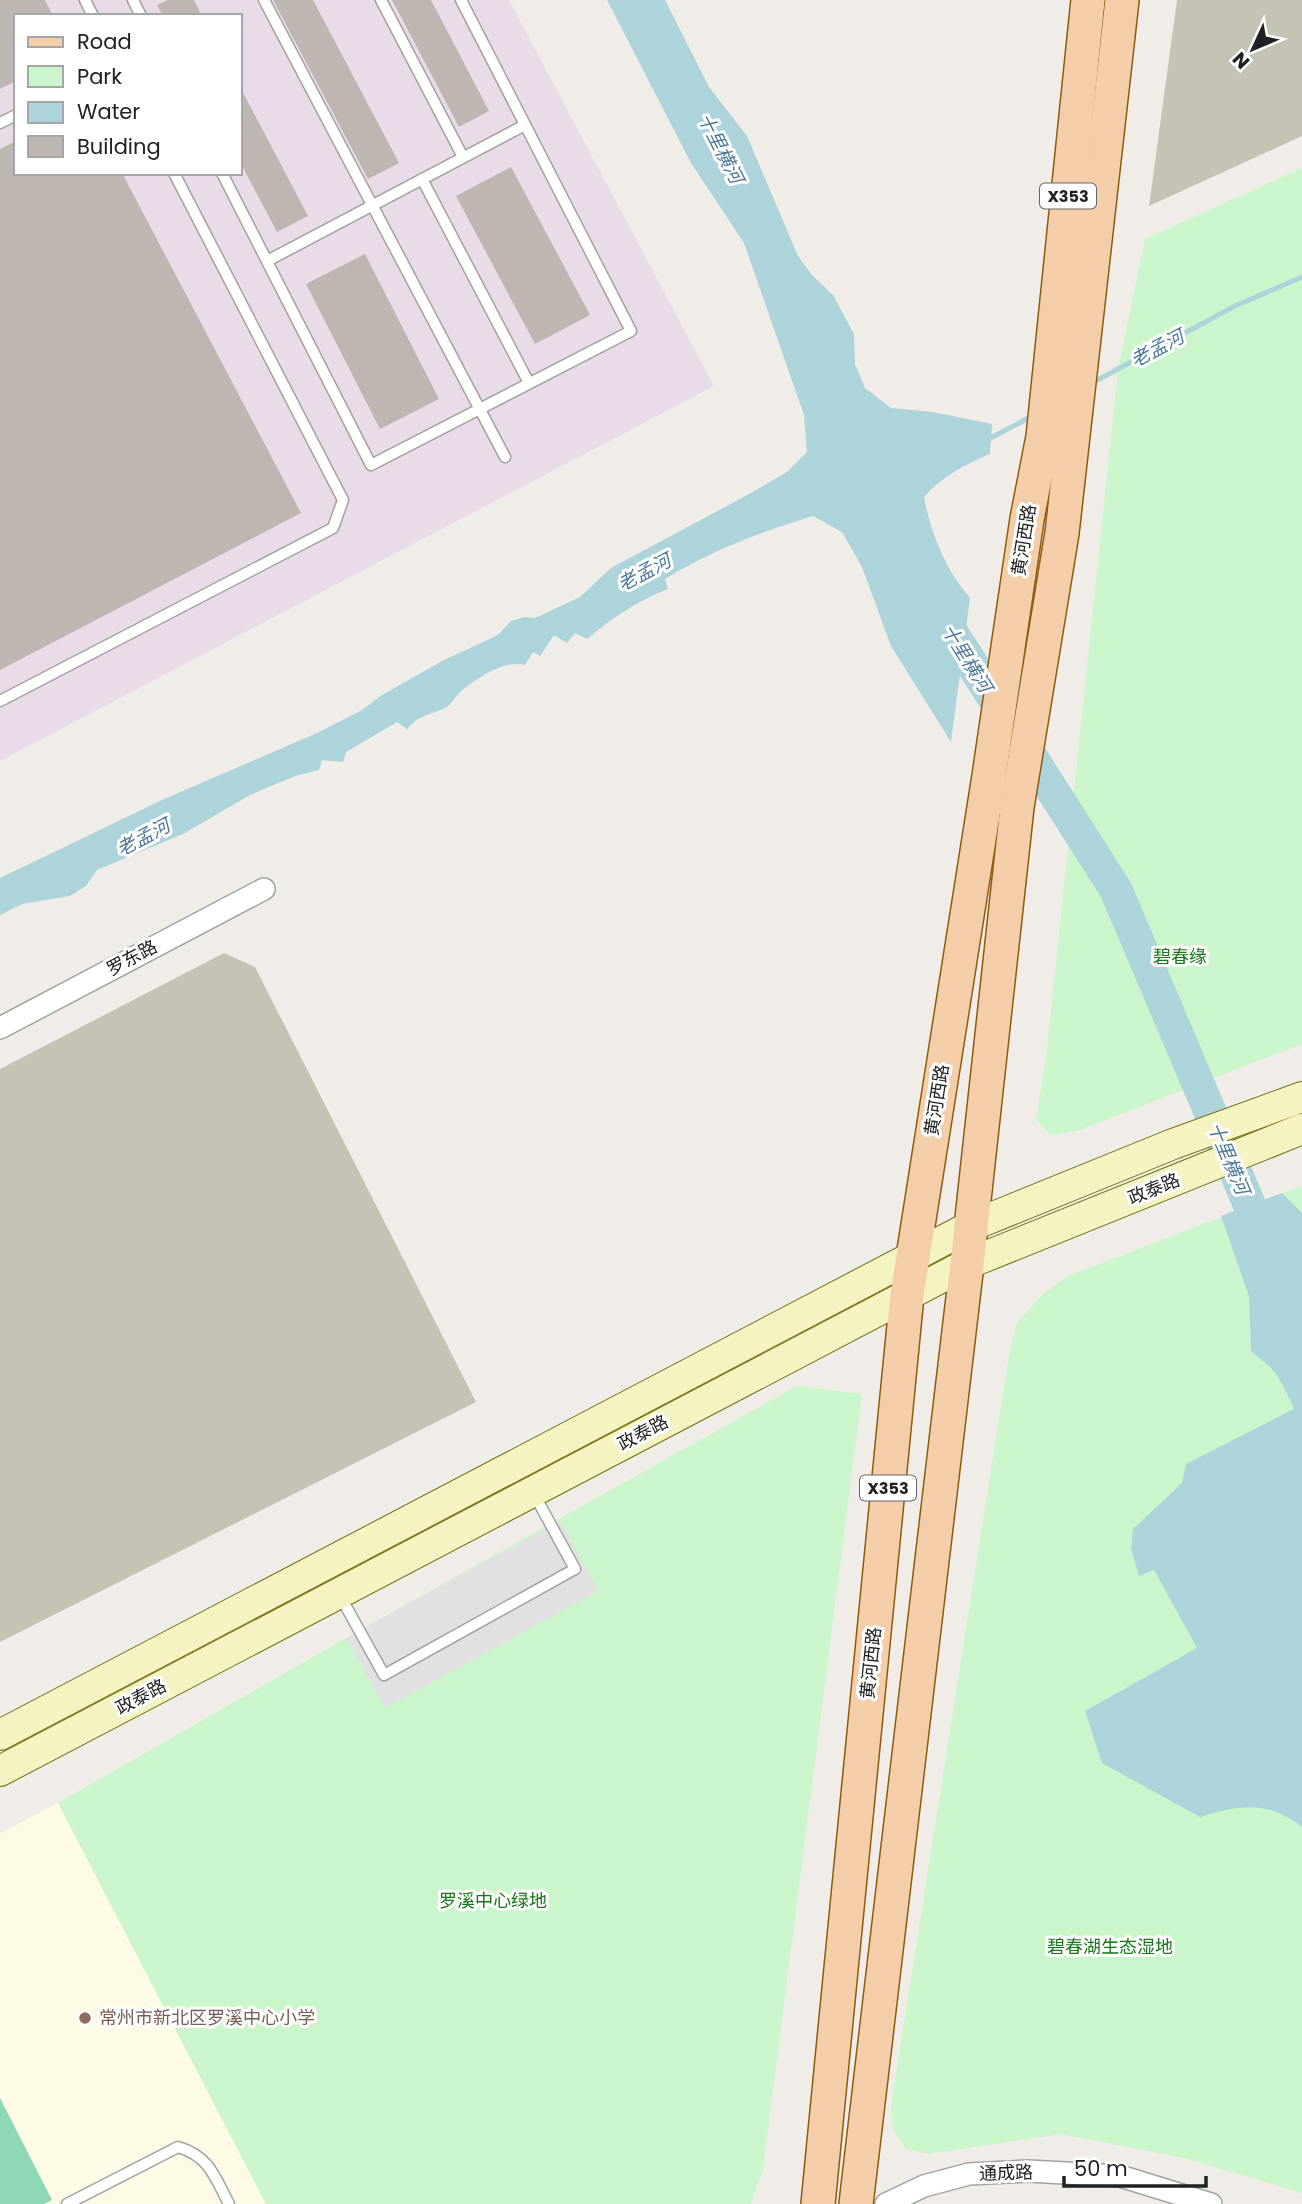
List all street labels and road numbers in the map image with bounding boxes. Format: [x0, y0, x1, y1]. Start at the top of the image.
road number: X353 [1040, 184, 1096, 208]
street label: 黄河西路 [1006, 502, 1041, 577]
street label: 罗东路 [102, 934, 161, 981]
street label: 黄河西路 [919, 1062, 954, 1137]
street label: 政泰路 [1124, 1167, 1184, 1210]
street label: 政泰路 [613, 1409, 672, 1456]
road number: X353 [860, 1476, 916, 1500]
street label: 黄河西路 [854, 1626, 887, 1700]
street label: 政泰路 [111, 1673, 170, 1720]
street label: 通成路 [979, 2159, 1033, 2186]

